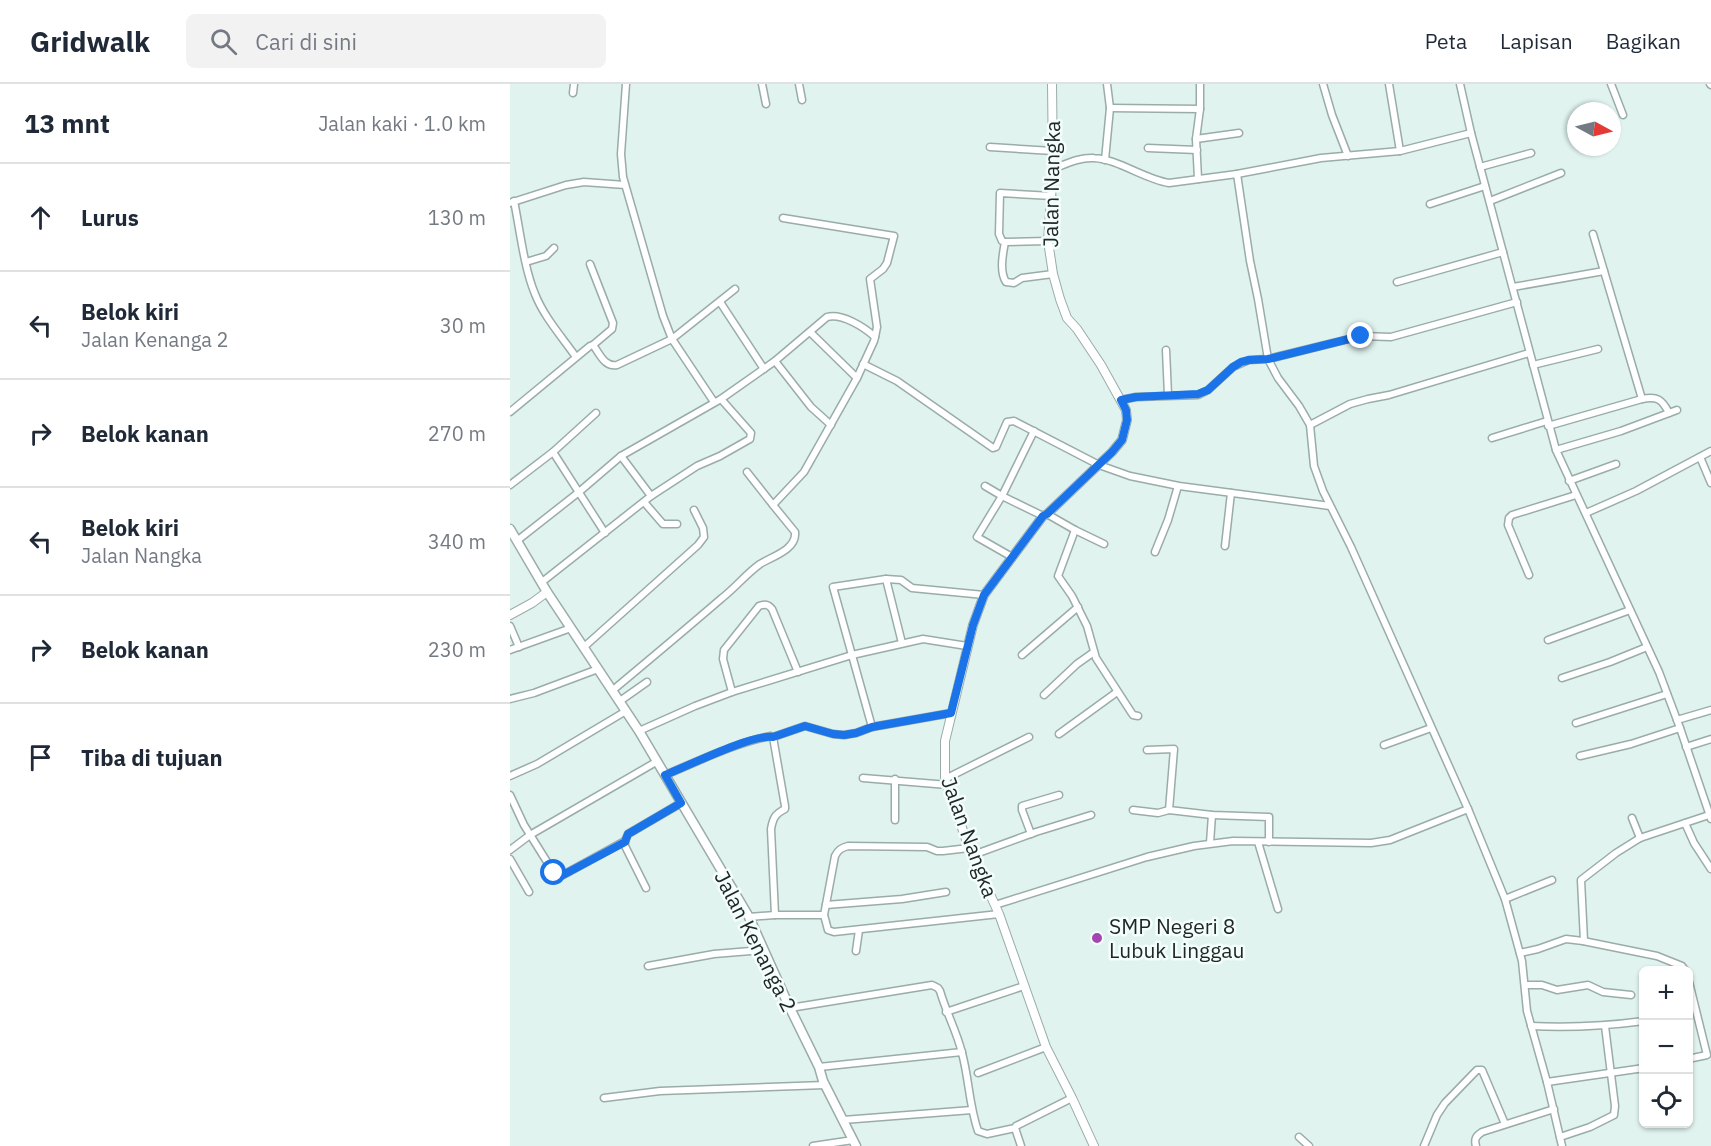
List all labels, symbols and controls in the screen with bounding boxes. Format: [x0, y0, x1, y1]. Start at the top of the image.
search box [186, 14, 606, 68]
text: Gridwalk [30, 23, 150, 60]
icon: search [207, 25, 240, 58]
text: Cari di sini [255, 27, 357, 56]
text: Peta [1425, 27, 1467, 55]
text: Lapisan [1500, 27, 1573, 55]
text: Bagikan [1606, 27, 1681, 55]
north arrow [1567, 102, 1621, 156]
text: 13 mnt [24, 106, 110, 140]
text: Jalan kaki · 1.0 km [318, 110, 486, 137]
street label: Jalan Nangka [1036, 120, 1066, 248]
icon: ahead [24, 201, 57, 234]
text: Lurus [81, 203, 139, 232]
text: 130 m [428, 204, 486, 231]
text: Belok kiri [81, 297, 179, 326]
icon: left [24, 309, 57, 342]
text: 30 m [440, 312, 486, 339]
route end [1347, 322, 1373, 348]
text: Jalan Kenanga 2 [81, 326, 229, 353]
icon: right [24, 417, 57, 450]
text: Belok kanan [81, 419, 209, 448]
text: 270 m [428, 420, 486, 447]
text: Belok kiri [81, 513, 179, 542]
icon: left [24, 525, 57, 558]
text: 340 m [428, 528, 486, 555]
text: Jalan Nangka [81, 542, 202, 569]
icon: right [24, 633, 57, 666]
text: Belok kanan [81, 635, 209, 664]
text: 230 m [428, 636, 486, 663]
icon: arrive [24, 741, 57, 774]
text: Tiba di tujuan [81, 743, 223, 772]
street label: Jalan Nangka [935, 773, 1005, 901]
route start [540, 859, 566, 885]
street label: Jalan Kenanga 2 [708, 866, 804, 1016]
place label: SMP Negeri 8 Lubuk Linggau [1109, 912, 1244, 964]
marker: SMP Negeri 8 Lubuk Linggau [1090, 931, 1104, 945]
map controls [1639, 966, 1693, 1128]
button: + [1639, 966, 1693, 1020]
button: − [1639, 1020, 1693, 1074]
button: locate [1639, 1074, 1693, 1128]

